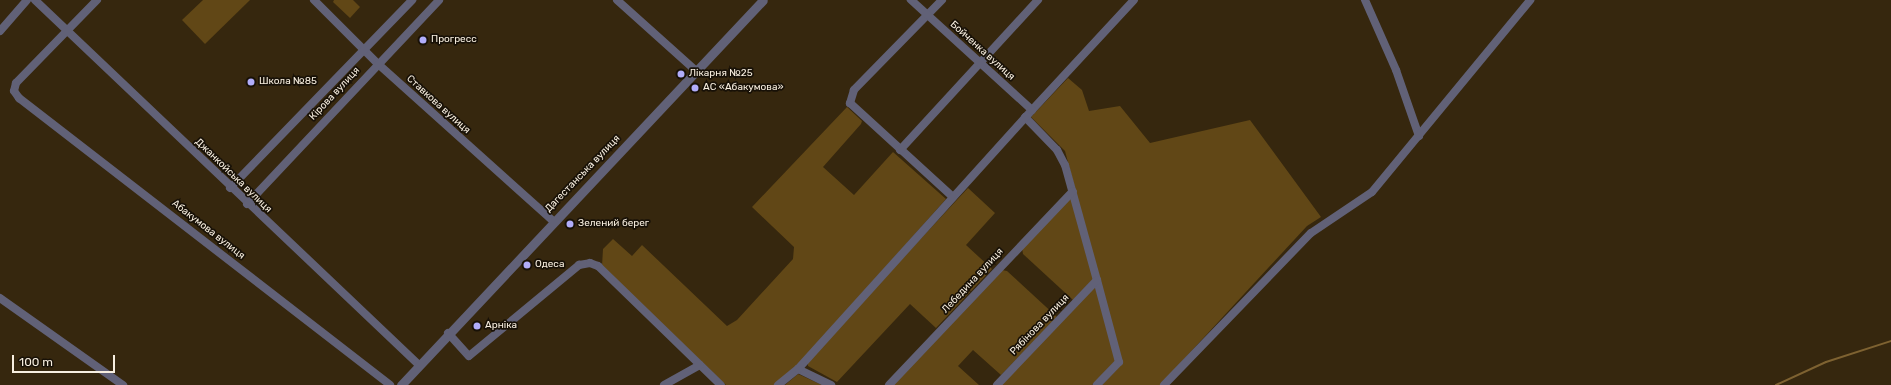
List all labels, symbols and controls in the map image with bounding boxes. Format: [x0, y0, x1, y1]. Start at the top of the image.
street label: Бойченка вулиця [947, 19, 1017, 83]
place label: Прогресс [431, 34, 477, 46]
marker: Прогресс [418, 35, 428, 45]
street label: Кірова вулиця [307, 65, 363, 123]
place label: Лікарня №25 [689, 68, 753, 80]
marker: Лікарня №25 [676, 69, 686, 79]
street label: Ставкова вулиця [404, 73, 472, 137]
place label: Школа №85 [259, 76, 317, 88]
marker: Школа №85 [246, 77, 256, 87]
place label: АС «Абакумова» [703, 82, 784, 94]
marker: АС «Абакумова» [690, 83, 700, 93]
street label: Дагестанська вулиця [543, 133, 623, 215]
street label: Джанкойська вулиця [192, 136, 274, 216]
street label: Абакумова вулиця [169, 198, 247, 262]
place label: Зелений берег [578, 218, 649, 230]
marker: Зелений берег [565, 219, 575, 229]
street label: Лебедина вулиця [940, 246, 1006, 316]
place label: Одеса [535, 259, 564, 271]
marker: Одеса [522, 260, 532, 270]
street label: Рябінова вулиця [1008, 292, 1072, 358]
place label: Арніка [485, 320, 517, 332]
marker: Арніка [472, 321, 482, 331]
scale bar [14, 347, 117, 373]
text: 100 m [19, 355, 53, 369]

